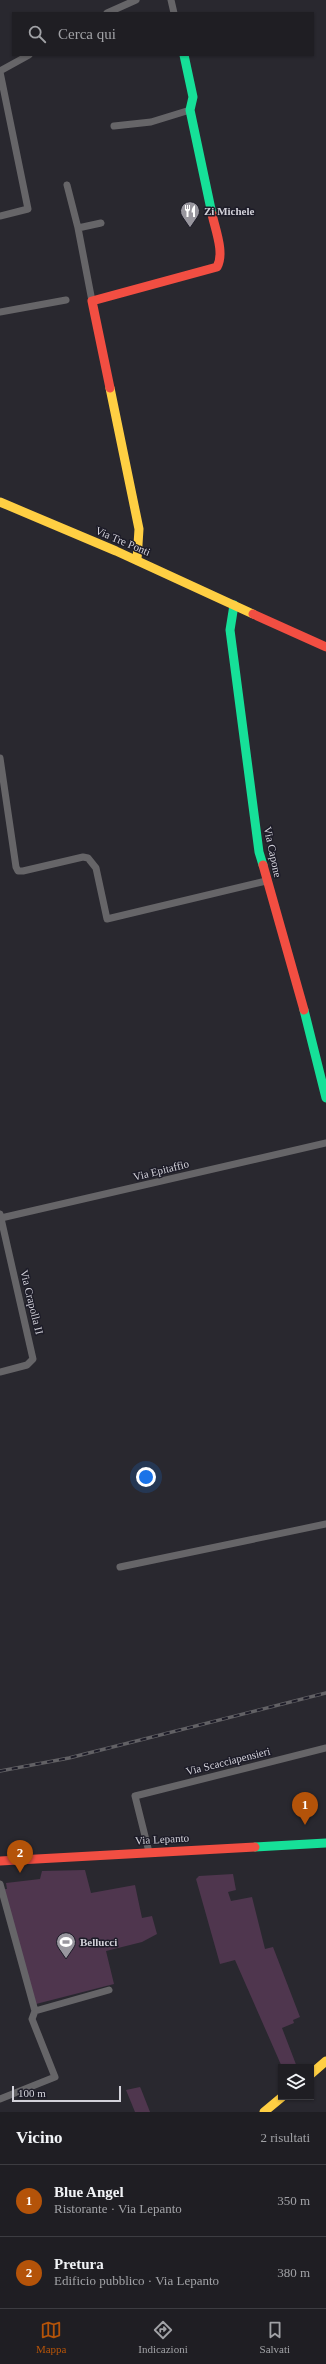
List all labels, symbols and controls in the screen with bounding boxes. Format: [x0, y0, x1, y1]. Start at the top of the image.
search box [12, 12, 314, 56]
icon: search [26, 23, 48, 45]
text: Cerca qui [58, 26, 116, 42]
restaurant icon: Zi Michele [179, 200, 201, 228]
place label: Zi Michele [204, 205, 255, 217]
street label: Via Tre Ponti [94, 524, 152, 558]
street label: Via Capone [262, 826, 284, 879]
street label: Via Epitaffio [132, 1157, 191, 1183]
street label: Via Crapolla II [18, 1269, 46, 1336]
your location [136, 1467, 156, 1487]
street label: Via Scacciapensieri [185, 1745, 271, 1777]
pin: 1 [292, 1792, 318, 1825]
street label: Via Lepanto [135, 1832, 190, 1846]
pin: 2 [7, 1840, 33, 1873]
sports icon: Bellucci [55, 1931, 77, 1959]
place label: Bellucci [80, 1936, 117, 1948]
map controls [278, 2064, 314, 2100]
button: layers [278, 2064, 314, 2100]
scale bar [12, 2084, 121, 2103]
text: 100 m [18, 2087, 46, 2099]
text: Vicino [16, 2128, 63, 2147]
text: 2 risultati [261, 2130, 310, 2145]
text: Blue Angel [54, 2184, 124, 2200]
text: 1 [26, 2193, 32, 2208]
text: 350 m [277, 2193, 310, 2208]
text: Ristorante · Via Lepanto [54, 2201, 182, 2216]
text: Pretura [54, 2256, 104, 2272]
text: 2 [26, 2265, 32, 2280]
text: 380 m [277, 2265, 310, 2280]
text: Edificio pubblico · Via Lepanto [54, 2273, 219, 2288]
tab: Mappa [36, 2319, 66, 2355]
tab: Indicazioni [138, 2319, 188, 2355]
tab: Salvati [260, 2319, 290, 2355]

